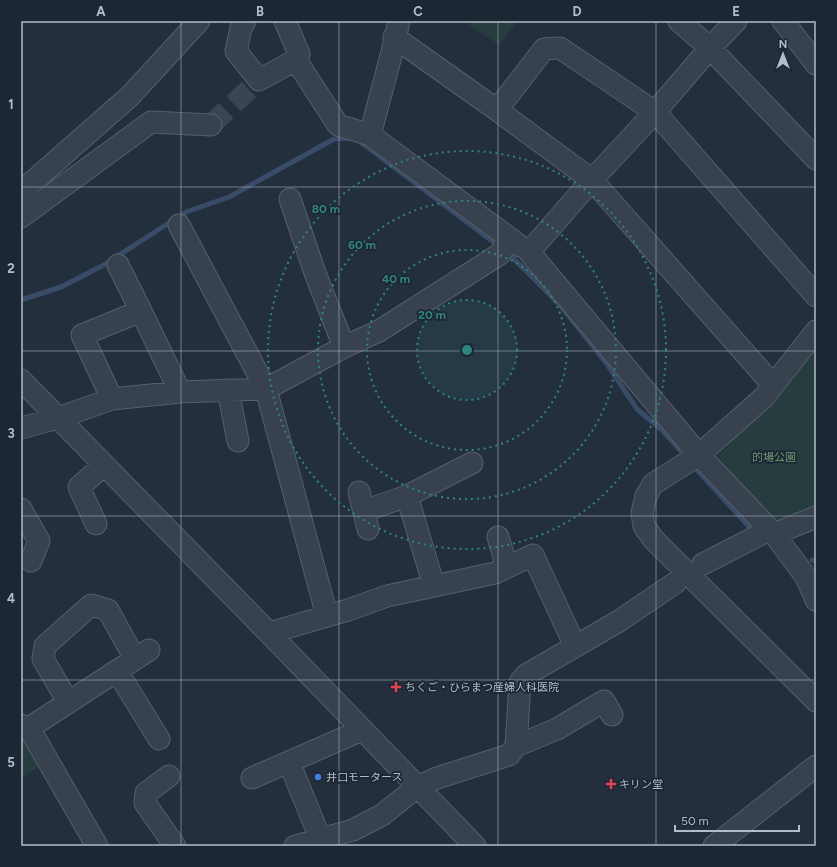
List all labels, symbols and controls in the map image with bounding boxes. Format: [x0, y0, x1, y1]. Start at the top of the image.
text: A [96, 4, 106, 19]
text: B [256, 4, 264, 19]
text: C [413, 4, 423, 19]
text: D [572, 4, 582, 19]
text: E [732, 4, 740, 19]
north arrow [763, 34, 803, 74]
text: N [779, 38, 787, 51]
text: 1 [8, 97, 14, 112]
text: 80 m [312, 202, 340, 216]
text: 60 m [348, 238, 376, 252]
text: 2 [7, 261, 15, 276]
text: 40 m [382, 272, 410, 286]
text: 20 m [418, 308, 446, 322]
centre of rings [460, 343, 474, 357]
text: 3 [7, 426, 15, 441]
park label: 的場公園 [752, 451, 796, 464]
text: 4 [7, 591, 15, 606]
marker: ちくご・ひらまつ産婦人科医院 [390, 681, 402, 693]
place label: ちくご・ひらまつ産婦人科医院 [405, 681, 559, 694]
text: 5 [7, 755, 15, 770]
place label: 井口モータース [326, 771, 402, 784]
marker: 井口モータース [313, 772, 323, 782]
place label: キリン堂 [619, 778, 663, 791]
marker: キリン堂 [606, 779, 616, 789]
scale bar [675, 807, 799, 833]
text: 50 m [681, 814, 709, 828]

